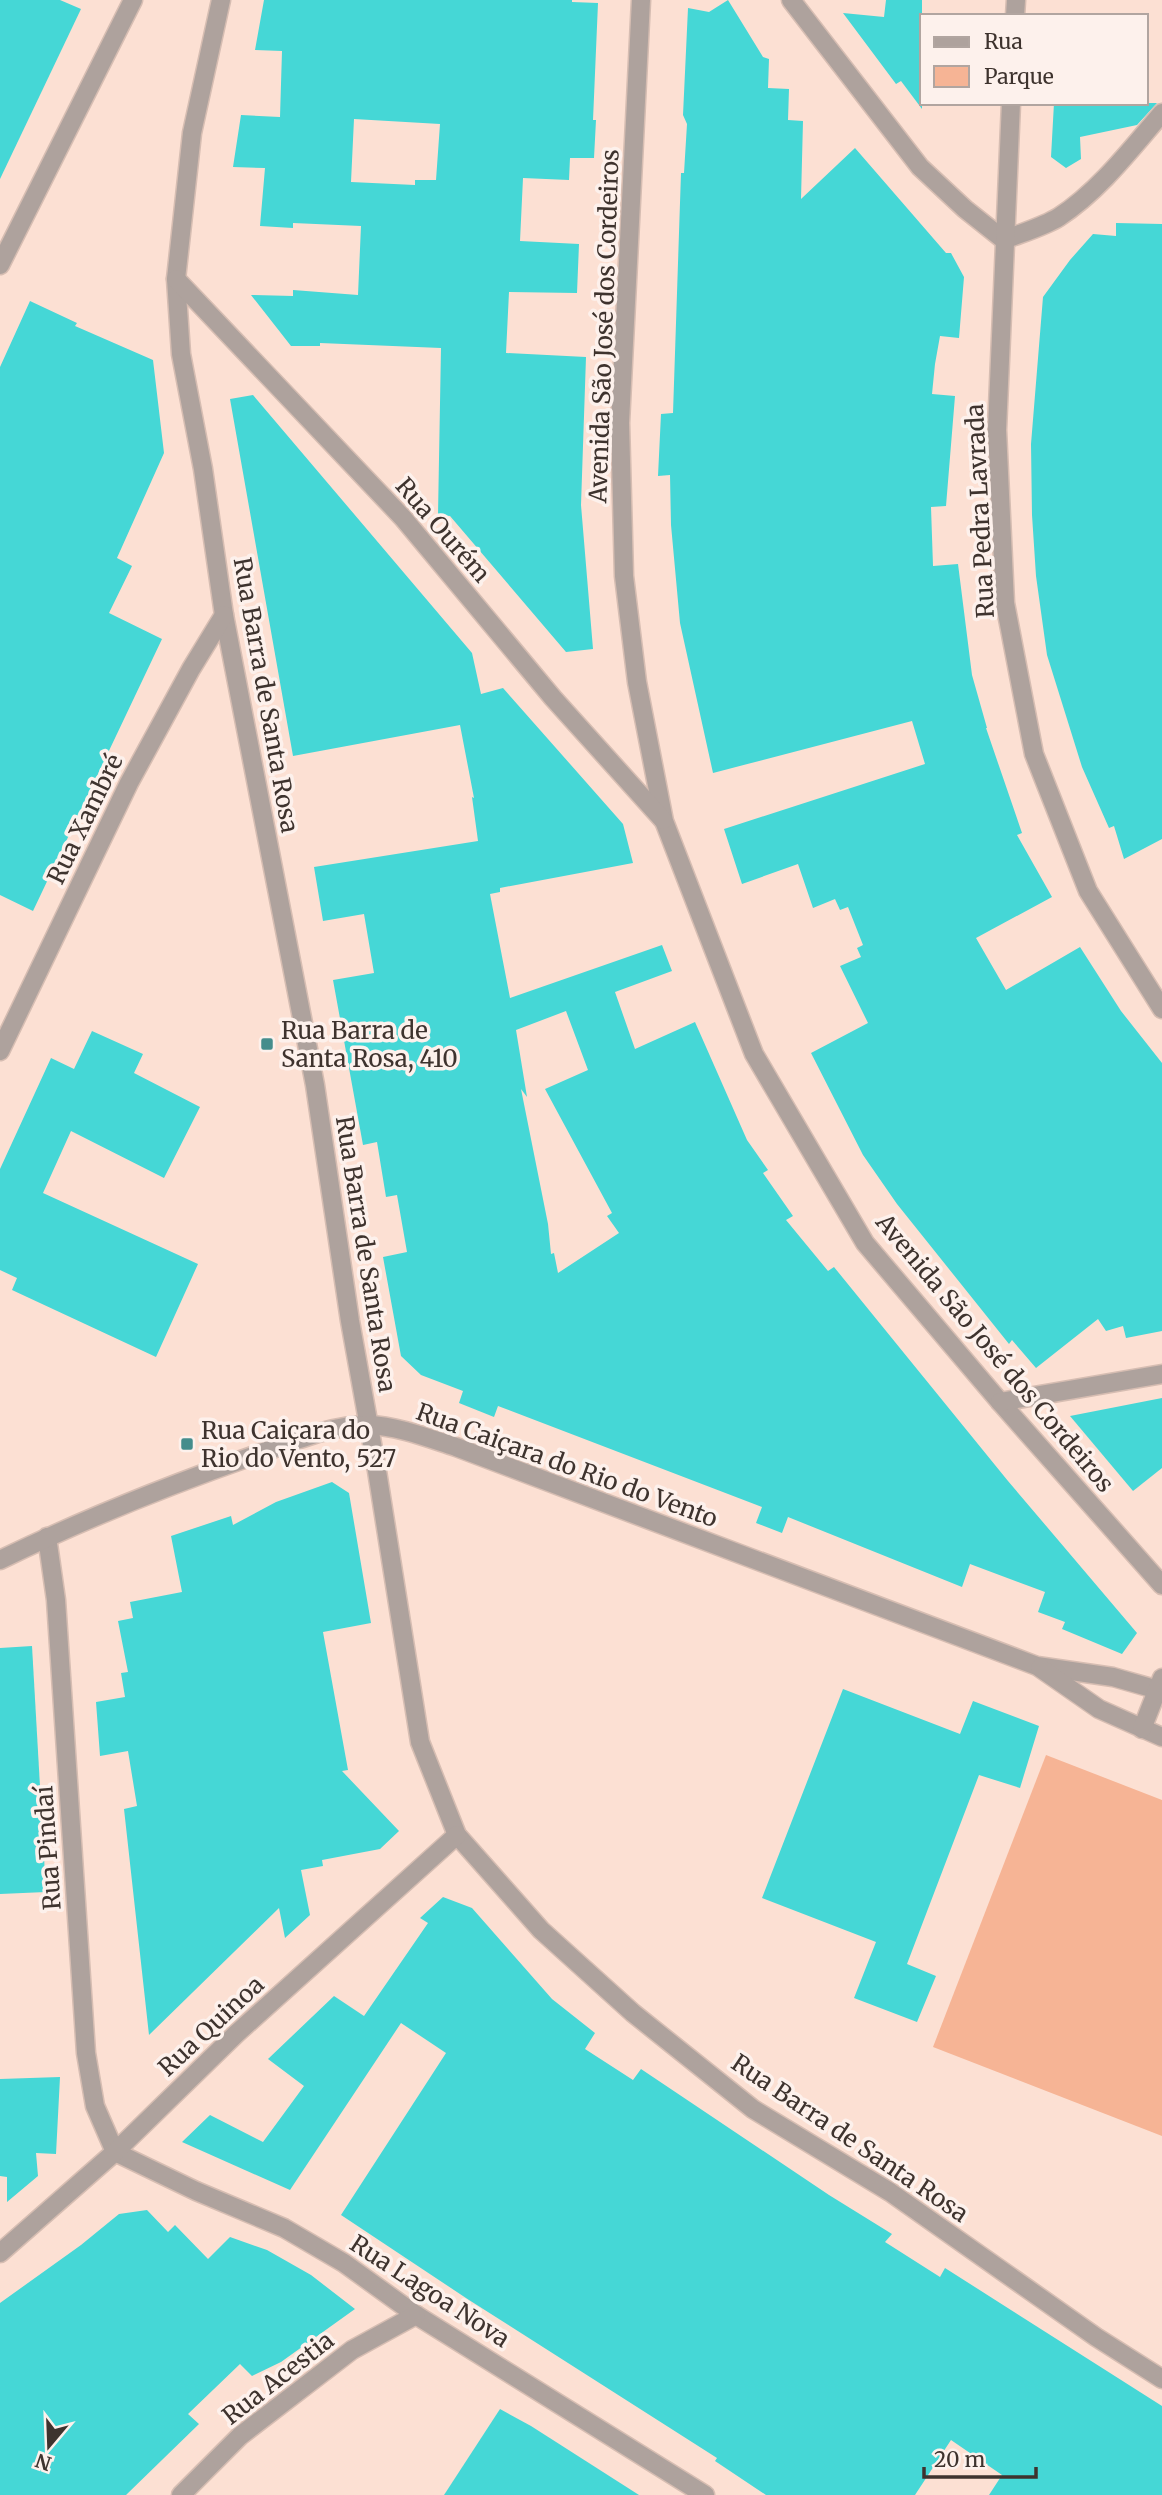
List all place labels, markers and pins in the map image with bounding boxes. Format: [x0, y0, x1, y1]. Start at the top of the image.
place label: Rua Barra de Santa Rosa, 410 [281, 1015, 458, 1074]
marker: Rua Barra de Santa Rosa, 410 [259, 1036, 275, 1052]
place label: Rua Caiçara do Rio do Vento, 527 [201, 1415, 396, 1474]
marker: Rua Caiçara do Rio do Vento, 527 [179, 1436, 195, 1452]

